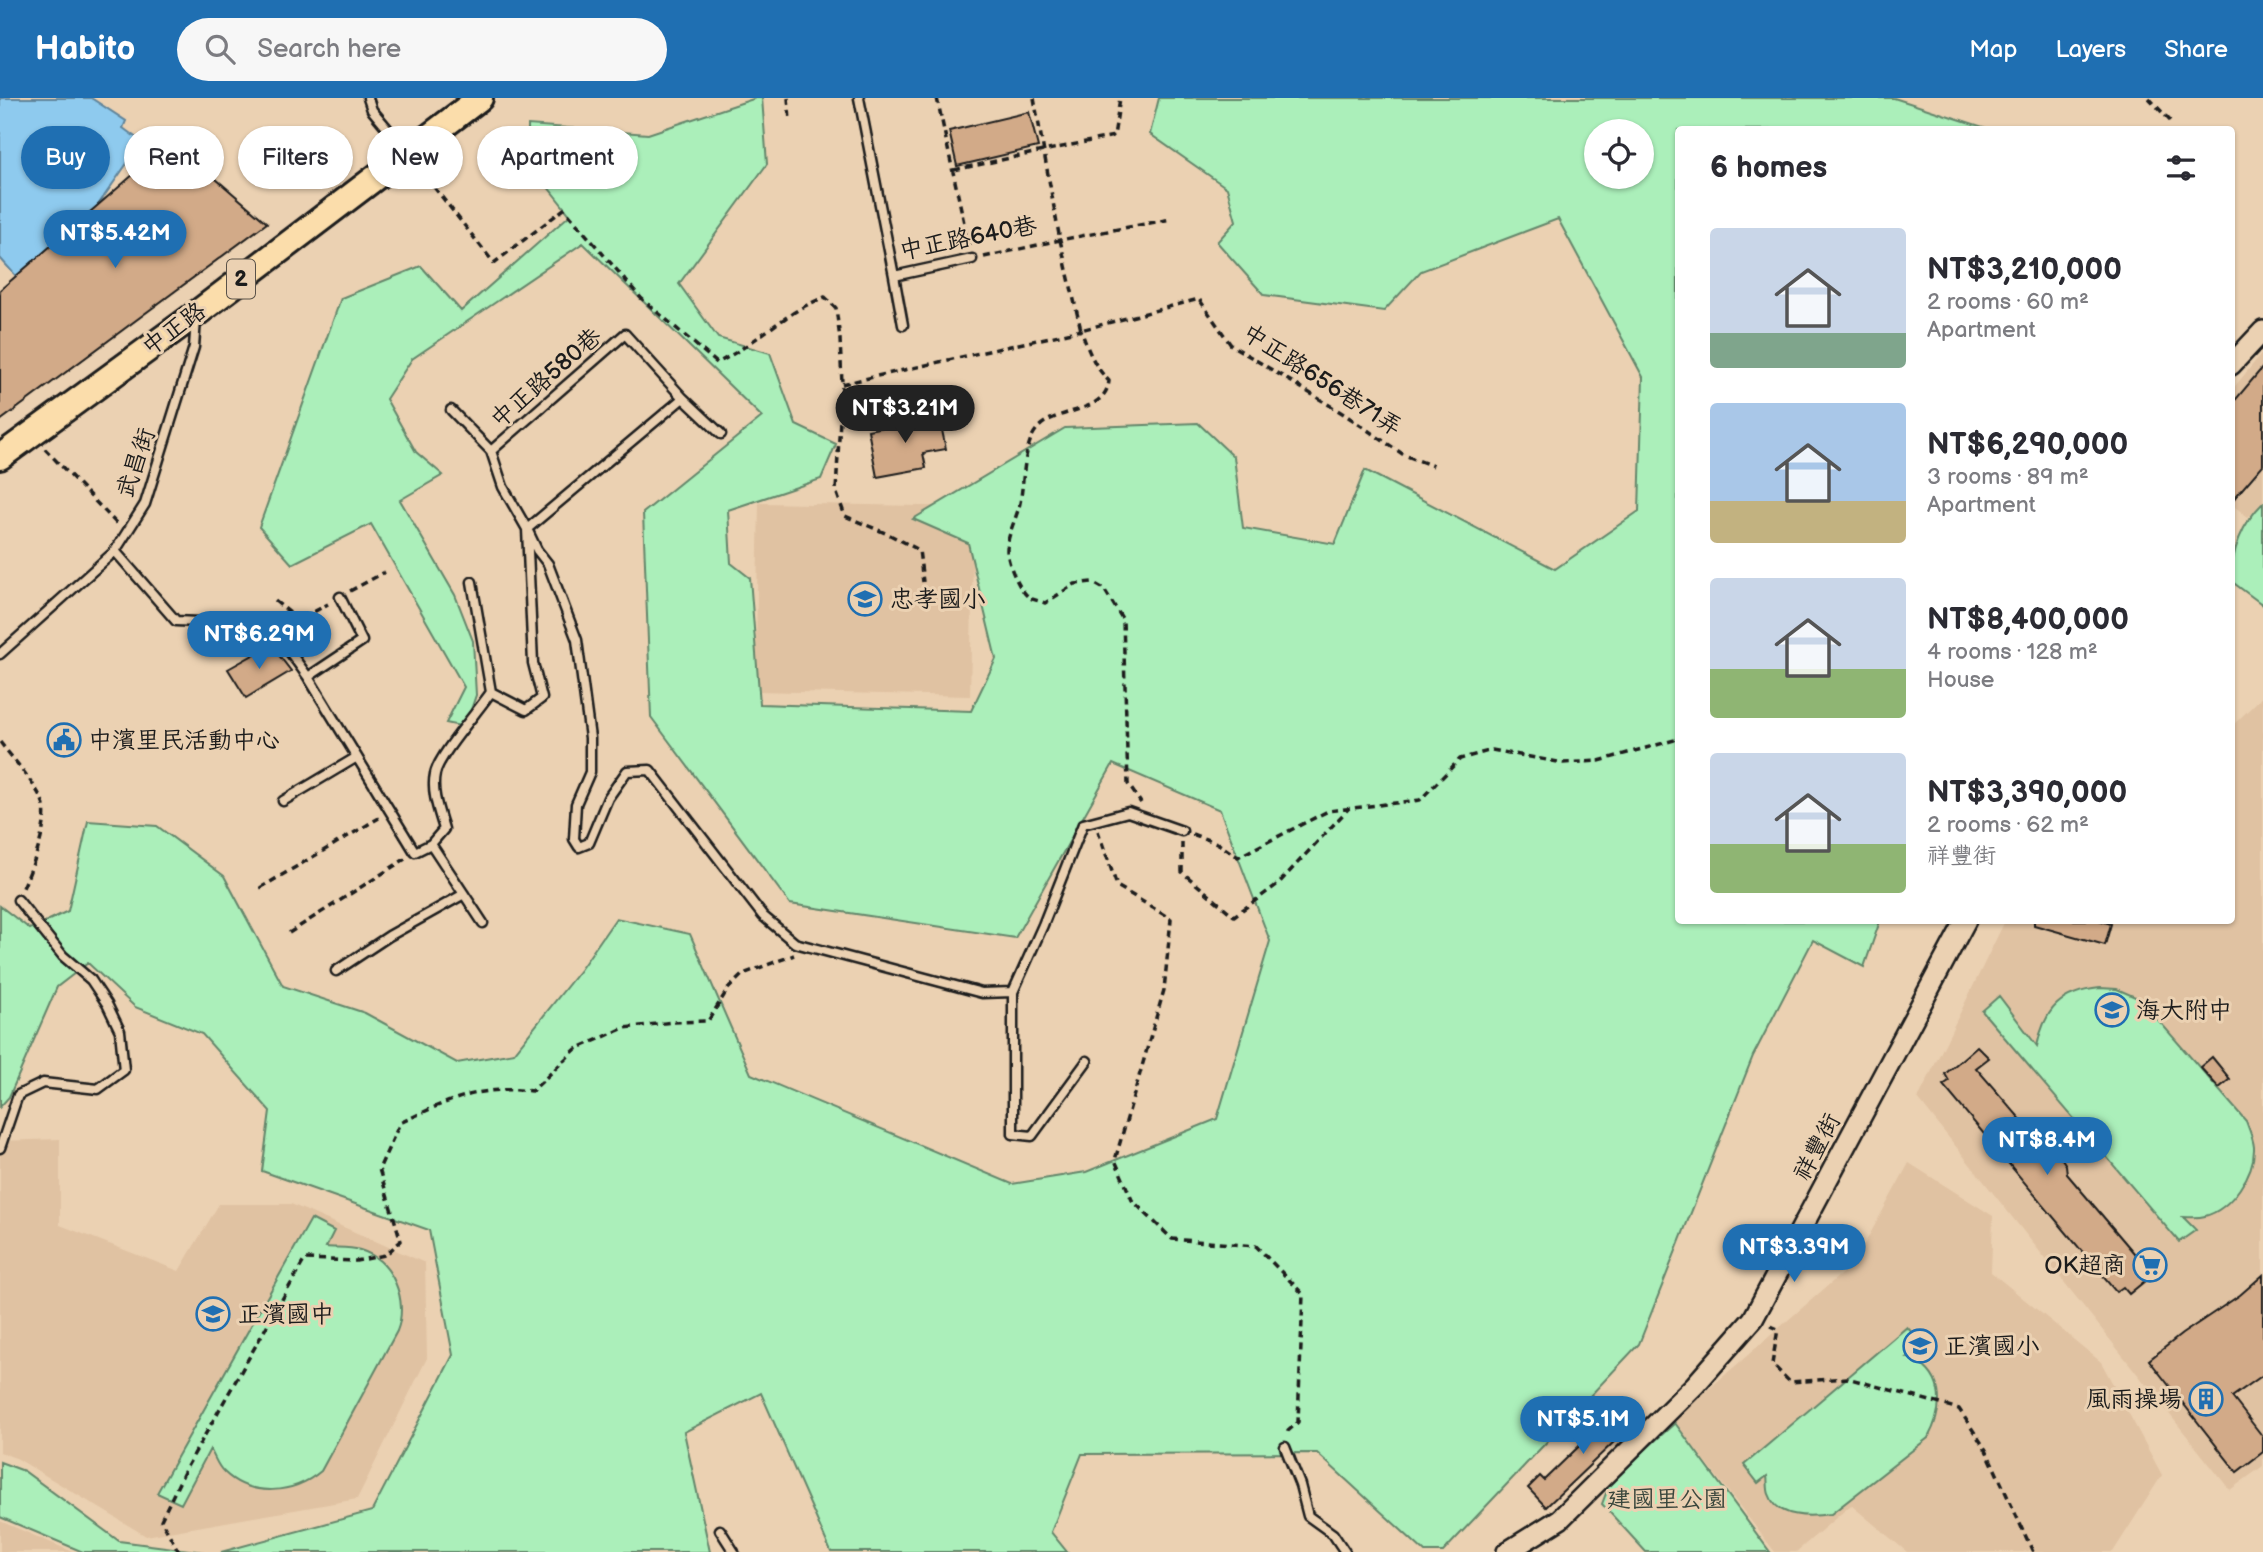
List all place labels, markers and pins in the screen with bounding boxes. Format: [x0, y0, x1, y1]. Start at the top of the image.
pin: NT$5.42M [43, 211, 187, 270]
pin: NT$3.21M [833, 386, 977, 445]
school or university icon: 忠孝國小 [846, 580, 884, 618]
place label: 忠孝國小 [890, 585, 986, 614]
pin: NT$6.29M [187, 612, 331, 671]
public building icon: 中濱里民活動中心 [45, 721, 83, 759]
place label: 中濱里民活動中心 [88, 726, 280, 755]
school or university icon: 海大附中 [2093, 991, 2131, 1029]
place label: 海大附中 [2136, 996, 2232, 1025]
pin: NT$8.4M [1982, 1118, 2112, 1177]
pin: NT$3.39M [1722, 1224, 1866, 1284]
supermarket icon: OK超商 [2131, 1246, 2169, 1284]
place label: OK超商 [2044, 1251, 2126, 1280]
school or university icon: 正濱國中 [194, 1295, 232, 1333]
place label: 正濱國中 [238, 1300, 334, 1329]
school or university icon: 正濱國小 [1901, 1327, 1939, 1365]
place label: 正濱國小 [1944, 1332, 2040, 1361]
building icon: 風雨操場 [2187, 1380, 2225, 1418]
place label: 風雨操場 [2086, 1385, 2182, 1414]
pin: NT$5.1M [1518, 1396, 1648, 1456]

